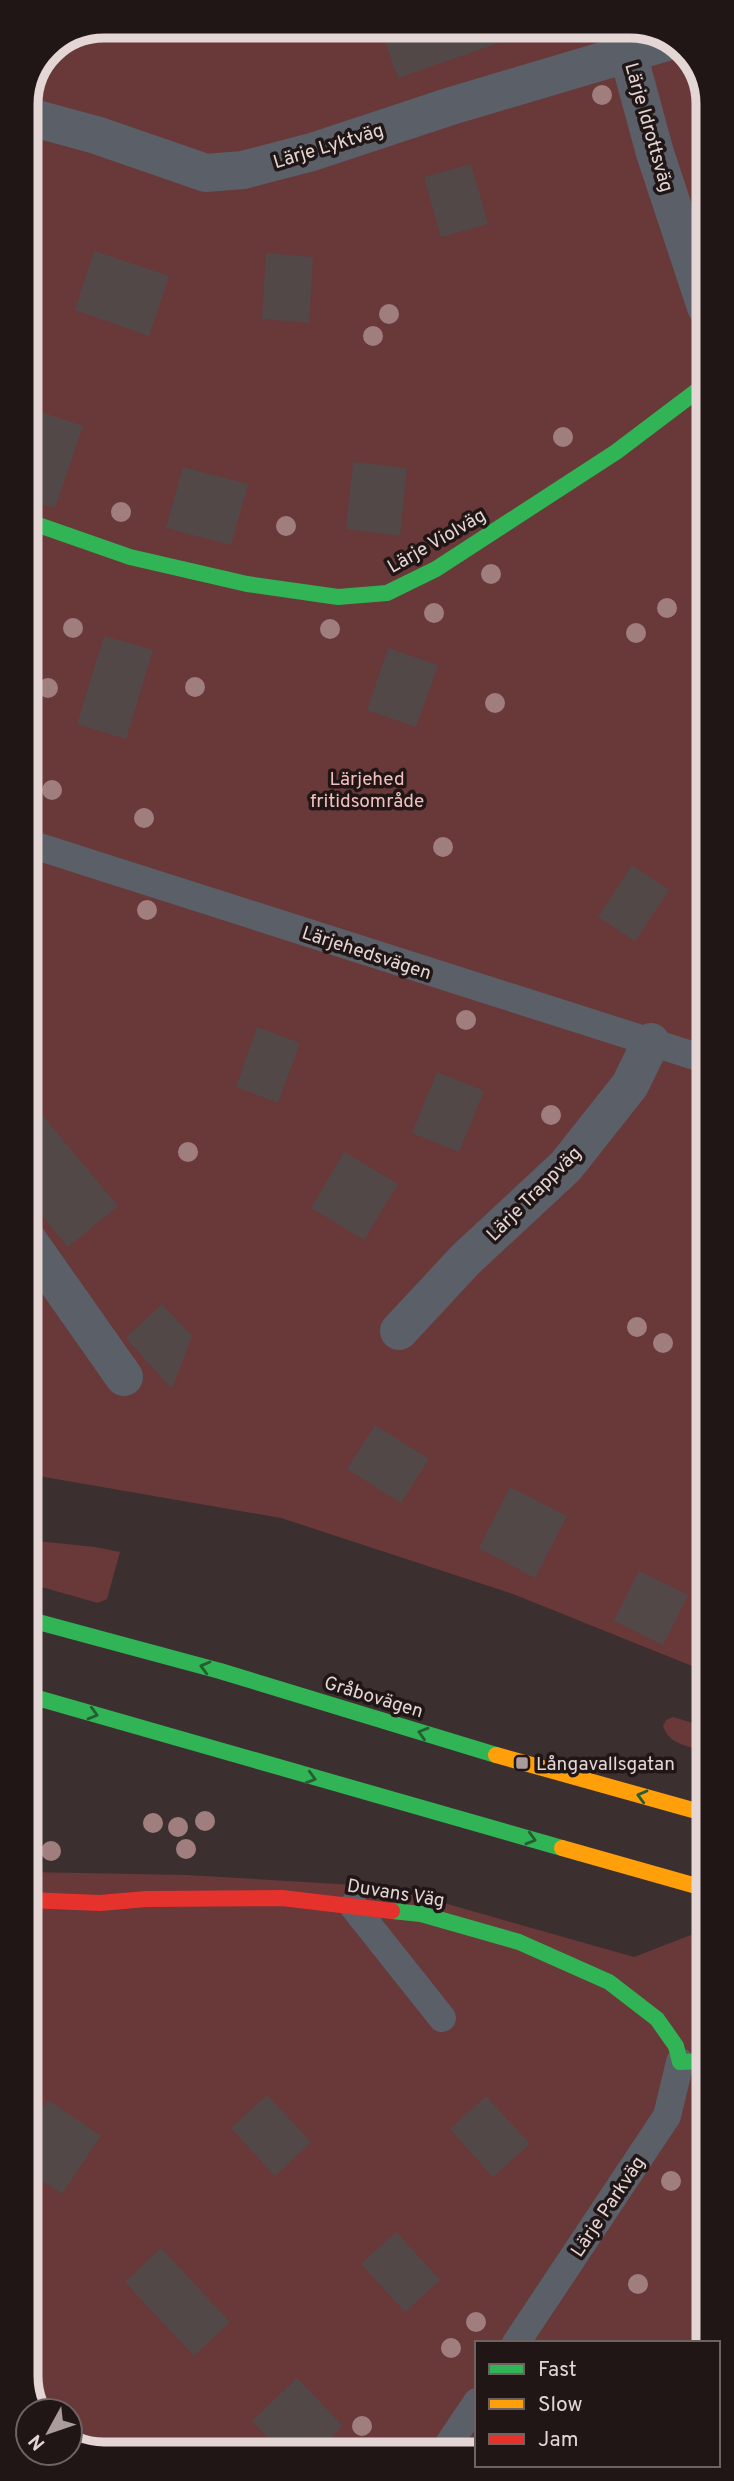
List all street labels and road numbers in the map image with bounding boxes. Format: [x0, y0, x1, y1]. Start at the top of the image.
street label: Lärje Idrottsväg [618, 60, 678, 195]
street label: Lärje Lyktväg [271, 119, 387, 175]
street label: Lärje Violväg [384, 504, 490, 579]
street label: Lärjehedsvägen [299, 922, 434, 986]
street label: Lärje Trappväg [482, 1142, 587, 1247]
street label: Gråbovägen [321, 1671, 426, 1724]
street label: Duvans Väg [345, 1874, 446, 1914]
street label: Lärje Parkväg [566, 2152, 651, 2262]

